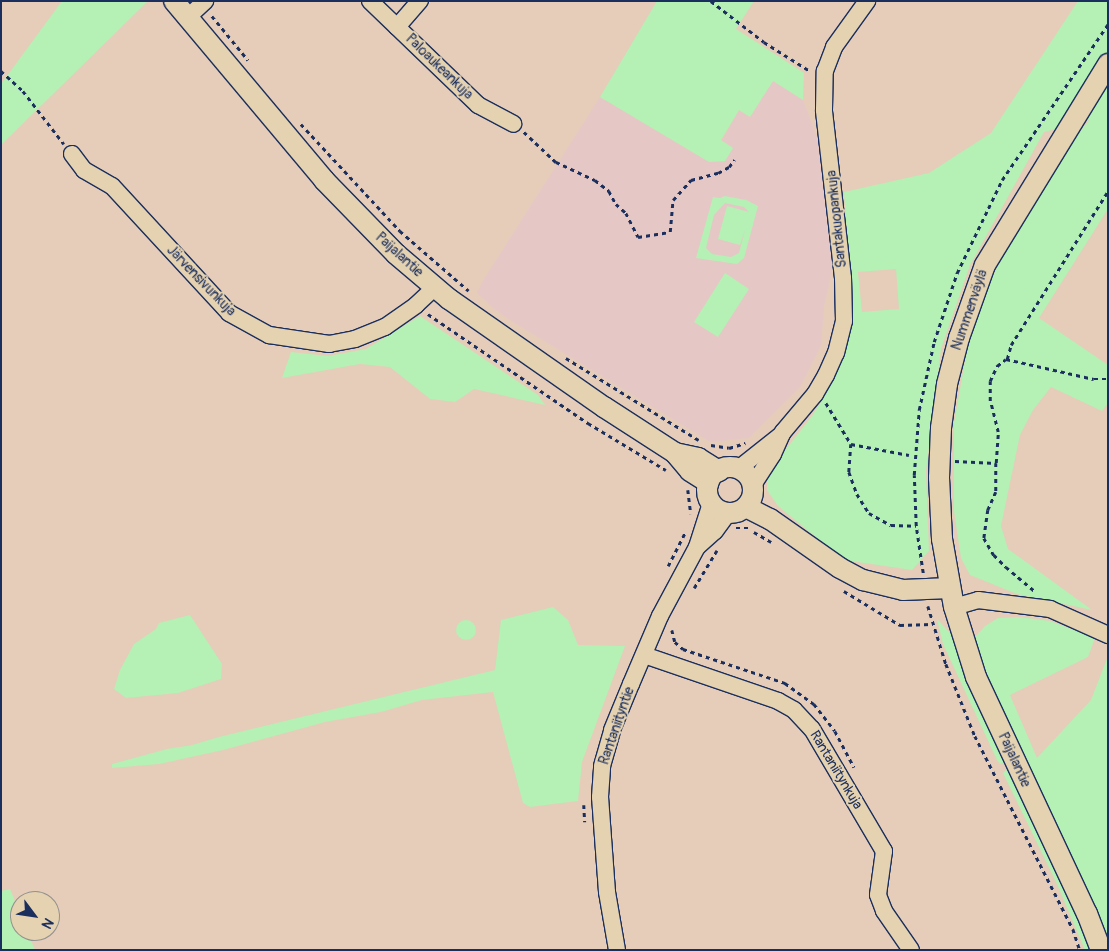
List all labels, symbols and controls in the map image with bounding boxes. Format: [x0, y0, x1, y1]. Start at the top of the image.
street label: Paloaukeankuja [402, 31, 476, 103]
street label: Santakuopankuja [824, 169, 850, 269]
street label: Paijalantie [372, 229, 426, 281]
street label: Järvensivunkuja [163, 242, 239, 320]
street label: Nummenväylä [948, 267, 992, 353]
street label: Rantaniityntie [596, 685, 638, 767]
street label: Rantaniitynkuja [806, 728, 866, 812]
street label: Paijalantie [994, 730, 1034, 790]
north arrow [10, 891, 60, 941]
text: N [38, 915, 57, 932]

